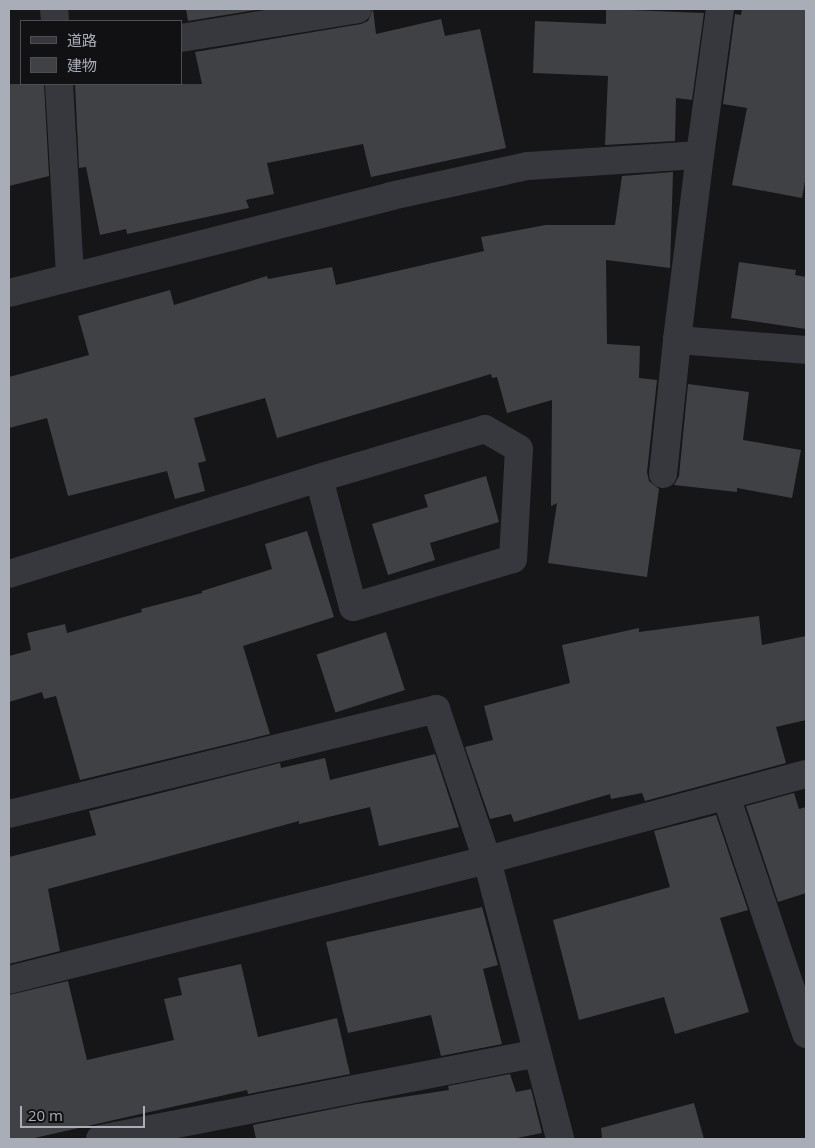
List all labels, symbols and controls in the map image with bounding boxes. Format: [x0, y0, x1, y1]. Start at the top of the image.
legend [20, 20, 182, 85]
text: 道路 [67, 30, 97, 50]
text: 建物 [67, 55, 97, 75]
scale bar [22, 1096, 148, 1128]
text: 20 m [28, 1105, 63, 1125]

